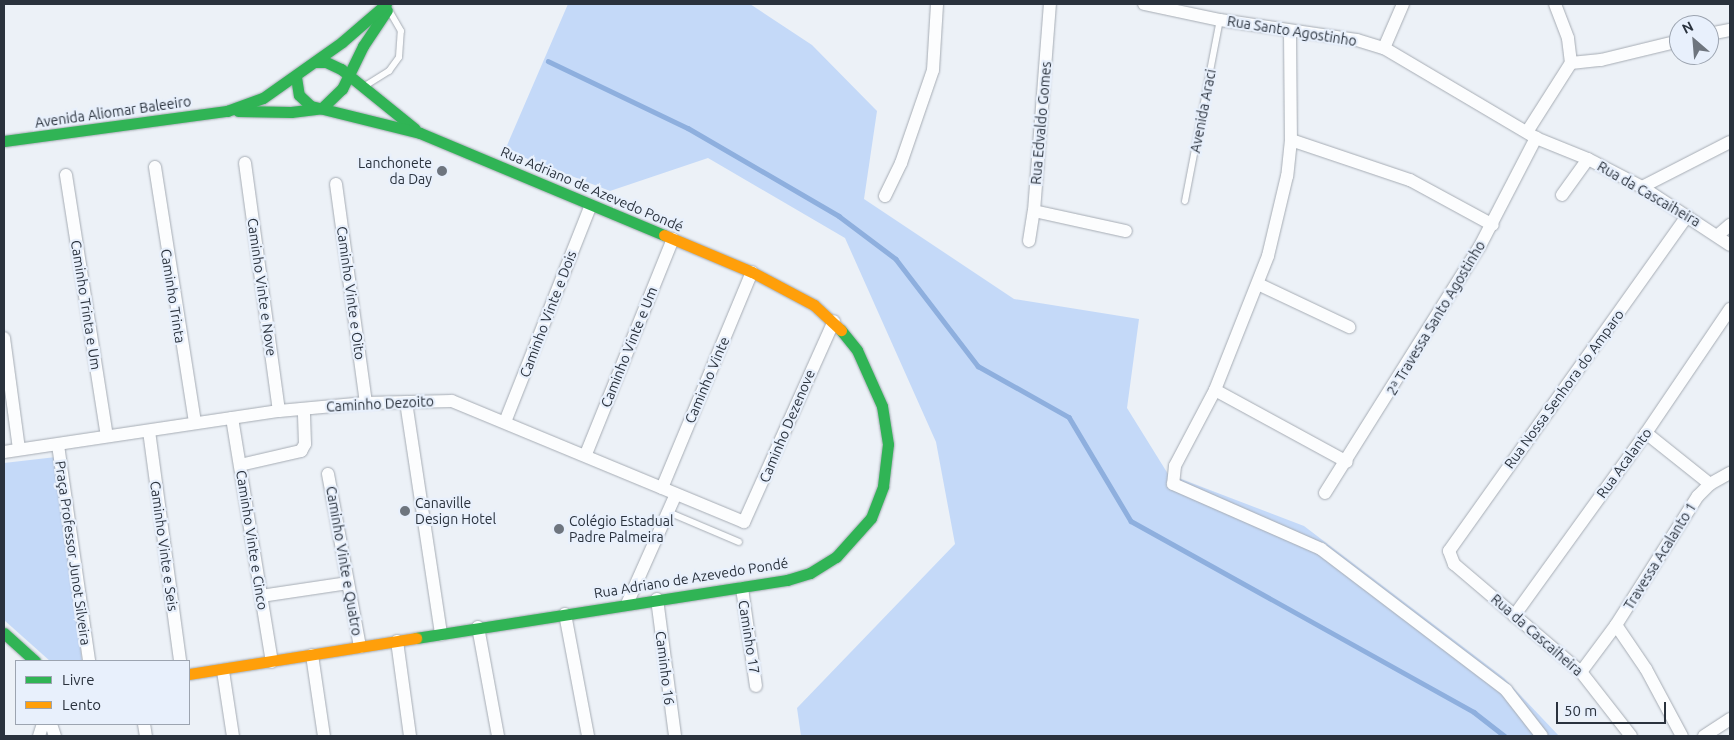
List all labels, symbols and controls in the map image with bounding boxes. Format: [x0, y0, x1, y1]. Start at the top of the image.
street label: Rua Santo Agostinho [1226, 12, 1358, 50]
north arrow [1669, 15, 1719, 65]
text: N [1679, 18, 1696, 37]
street label: Rua Edvaldo Gomes [1027, 61, 1055, 185]
street label: Avenida Araci [1187, 68, 1219, 154]
street label: Avenida Aliomar Baleeiro [34, 93, 192, 131]
street label: Rua Adriano de Azevedo Pondé [498, 143, 686, 235]
place label: Lanchonete da Day [358, 155, 432, 188]
street label: Rua da Cascaiheira [1594, 158, 1704, 230]
marker: Lanchonete da Day [436, 165, 448, 177]
street label: Caminho Vinte e Nove [244, 217, 280, 357]
street label: Caminho Vinte e Oito [333, 225, 369, 361]
street label: 2ª Travessa Santo Agostinho [1383, 238, 1489, 398]
street label: Caminho Trinta e Um [67, 239, 105, 371]
street label: Caminho Trinta [157, 248, 189, 344]
street label: Caminho Vinte e Dois [516, 248, 580, 380]
street label: Caminho Vinte e Um [597, 284, 661, 410]
street label: Rua Nossa Senhora do Amparo [1501, 306, 1627, 472]
street label: Caminho Vinte [681, 334, 733, 426]
street label: Caminho Dezenove [756, 367, 818, 485]
street label: Caminho Dezoito [326, 393, 434, 415]
street label: Rua Acalanto [1593, 425, 1655, 501]
street label: Praça Professor Junot Silveira [52, 460, 94, 646]
street label: Caminho Vinte e Cinco [233, 469, 271, 611]
street label: Caminho Vinte e Seis [147, 480, 181, 612]
street label: Caminho Vinte e Quatro [323, 485, 365, 637]
place label: Canaville Design Hotel [415, 495, 496, 528]
street label: Travessa Acalanto 1 [1620, 499, 1700, 613]
marker: Canaville Design Hotel [399, 505, 411, 517]
place label: Colégio Estadual Padre Palmeira [569, 513, 674, 546]
marker: Colégio Estadual Padre Palmeira [553, 523, 565, 535]
street label: Rua Adriano de Azevedo Pondé [593, 554, 789, 602]
street label: Rua da Cascaiheira [1488, 591, 1586, 679]
street label: Caminho 17 [735, 599, 763, 675]
street label: Caminho 16 [652, 630, 678, 706]
legend [15, 660, 190, 725]
text: Livre [62, 671, 95, 688]
scale bar [1559, 692, 1669, 724]
text: Lento [62, 696, 101, 713]
text: 50 m [1564, 702, 1597, 719]

